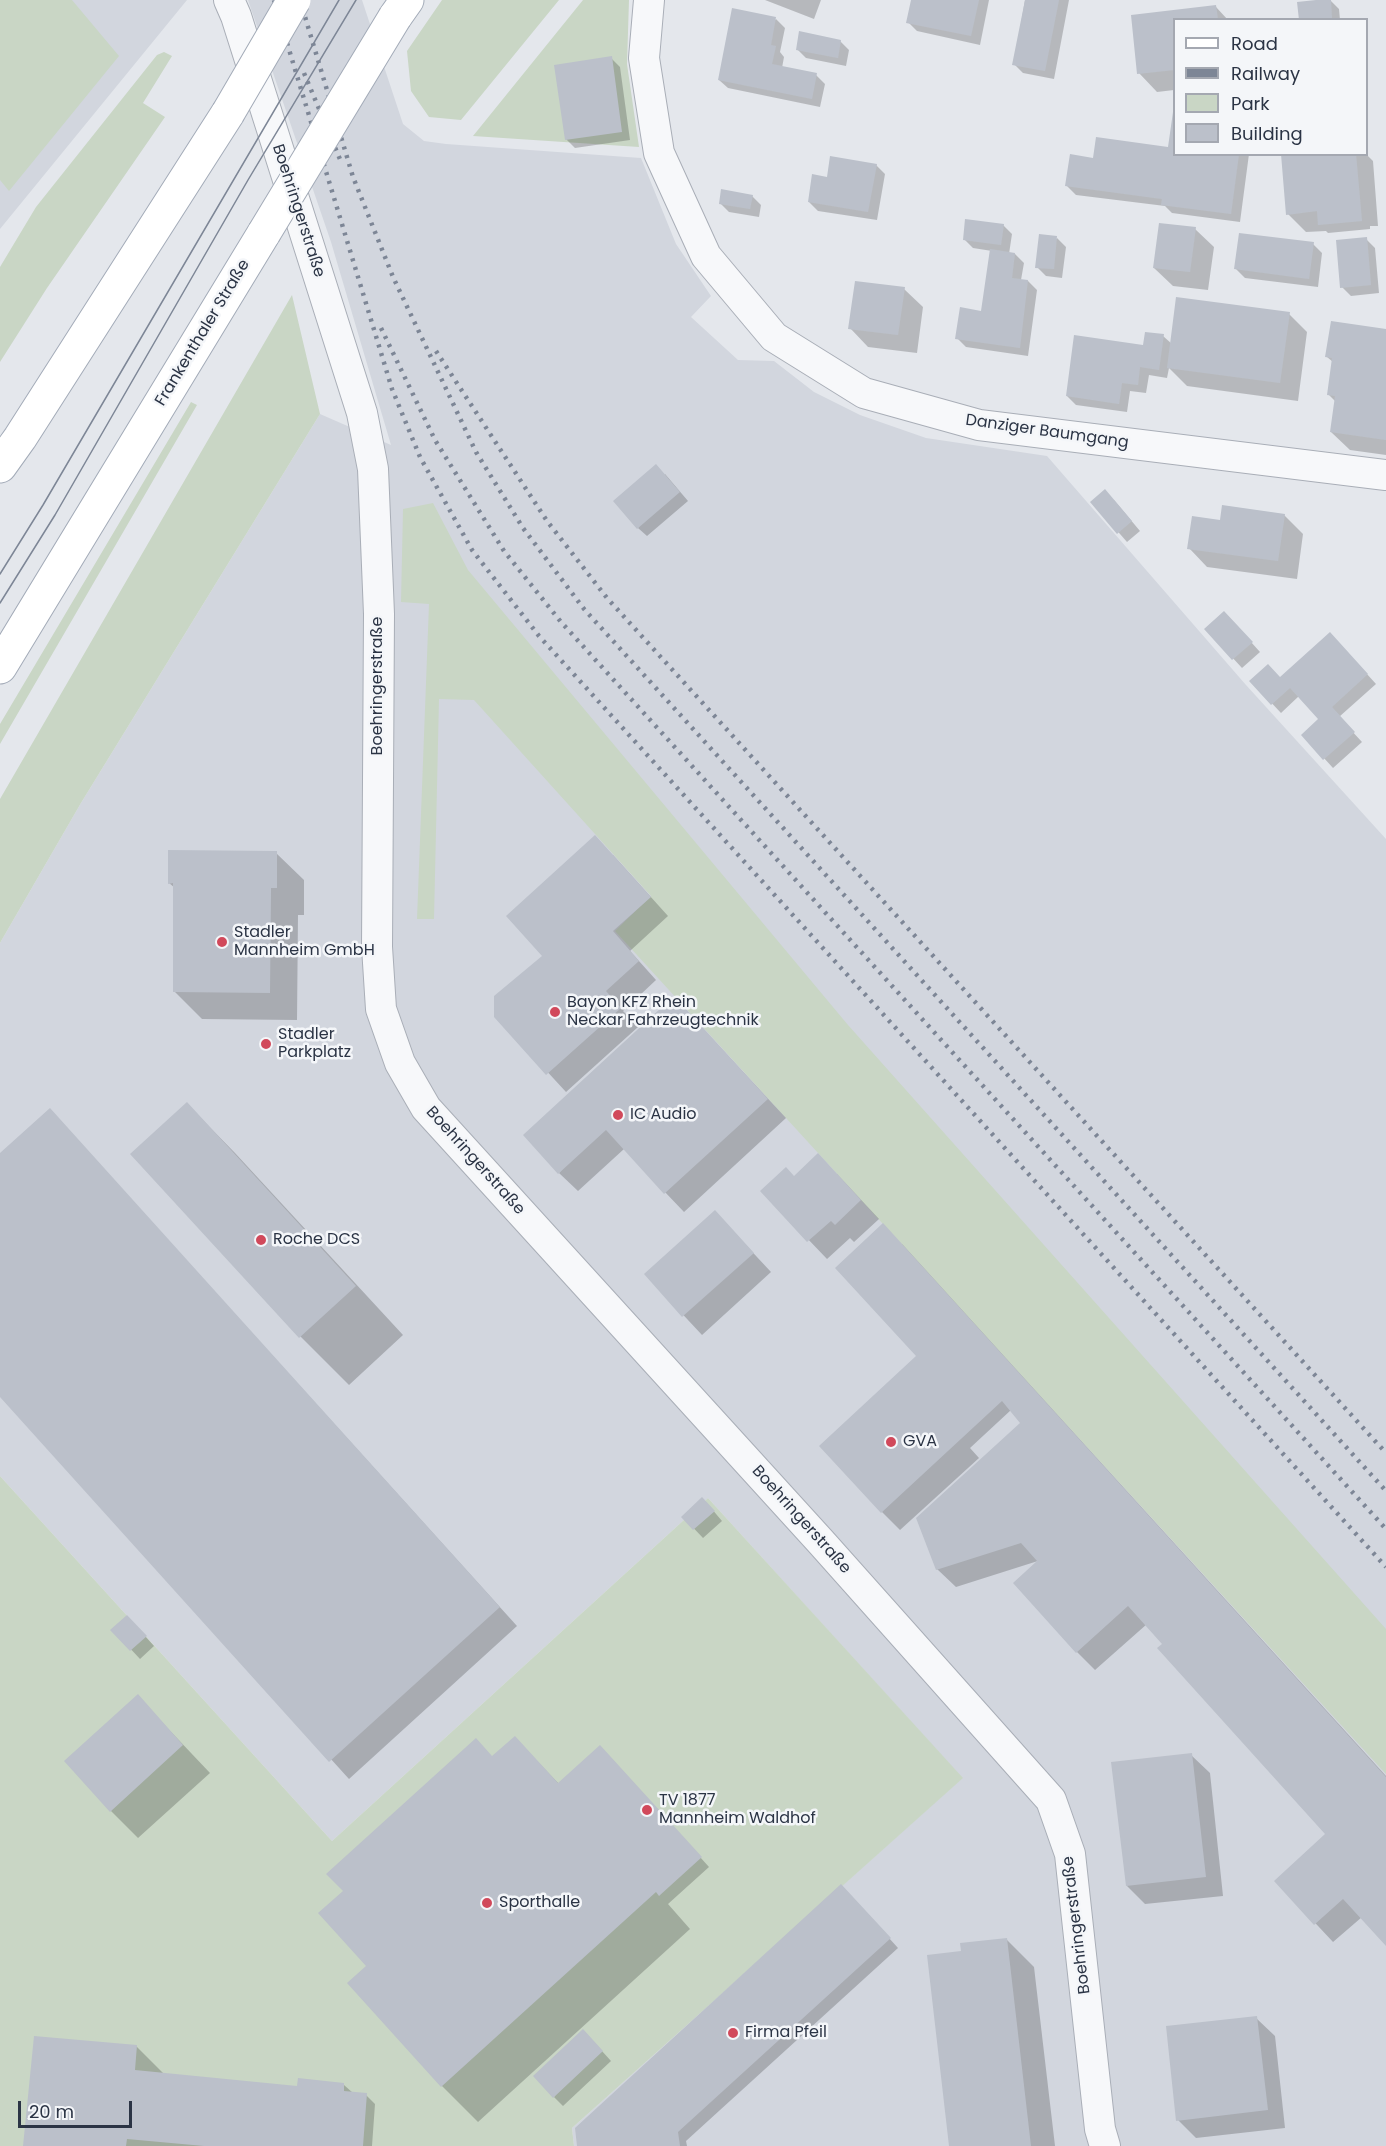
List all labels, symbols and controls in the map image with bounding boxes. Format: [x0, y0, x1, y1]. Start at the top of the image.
legend [1173, 18, 1368, 156]
text: Road [1231, 31, 1278, 56]
text: Railway [1231, 61, 1300, 86]
text: Park [1231, 91, 1270, 116]
text: Building [1231, 121, 1303, 146]
street label: Boehringerstraße [267, 142, 329, 280]
street label: Frankenthaler Straße [152, 256, 254, 410]
street label: Danziger Baumgang [964, 411, 1130, 453]
street label: Boehringerstraße [368, 617, 388, 755]
place label: Stadler Mannheim GmbH [234, 923, 375, 961]
marker: Stadler Mannheim GmbH [215, 935, 229, 949]
place label: Bayon KFZ Rhein Neckar Fahrzeugtechnik [567, 993, 759, 1031]
marker: Bayon KFZ Rhein Neckar Fahrzeugtechnik [548, 1005, 562, 1019]
place label: Stadler Parkplatz [278, 1025, 351, 1063]
marker: Stadler Parkplatz [259, 1037, 273, 1051]
street label: Boehringerstraße [421, 1103, 529, 1219]
place label: IC Audio [630, 1105, 697, 1125]
marker: IC Audio [611, 1108, 625, 1122]
place label: Roche DCS [273, 1230, 360, 1250]
marker: Roche DCS [254, 1233, 268, 1247]
place label: GVA [903, 1432, 937, 1452]
marker: GVA [884, 1435, 898, 1449]
street label: Boehringerstraße [747, 1462, 855, 1578]
place label: TV 1877 Mannheim Waldhof [659, 1791, 816, 1829]
marker: TV 1877 Mannheim Waldhof [640, 1803, 654, 1817]
street label: Boehringerstraße [1059, 1855, 1095, 1995]
place label: Sporthalle [499, 1893, 580, 1913]
marker: Sporthalle [480, 1896, 494, 1910]
place label: Firma Pfeil [745, 2023, 827, 2043]
marker: Firma Pfeil [726, 2026, 740, 2040]
scale bar [21, 2089, 135, 2127]
text: 20 m [29, 2099, 74, 2124]

